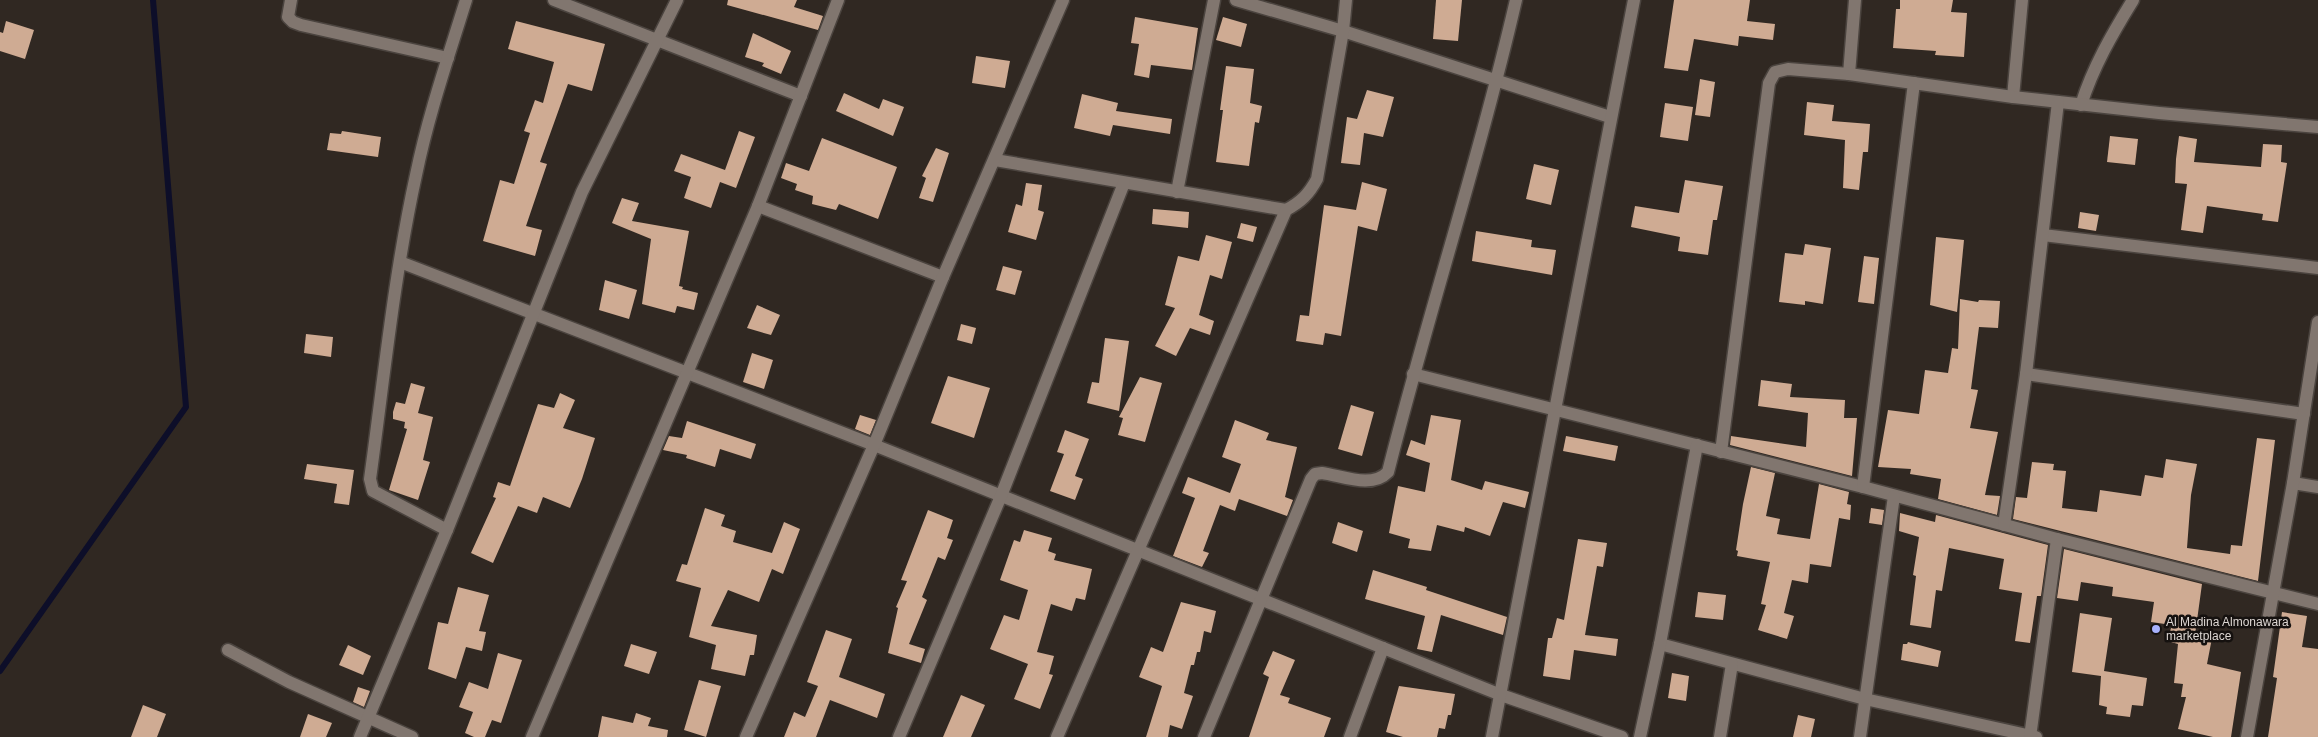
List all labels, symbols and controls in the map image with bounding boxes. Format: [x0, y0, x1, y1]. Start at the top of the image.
place label: Al Madina Almonawara marketplace [2166, 615, 2289, 643]
marker: Al Madina Almonawara marketplace [2150, 623, 2162, 635]

